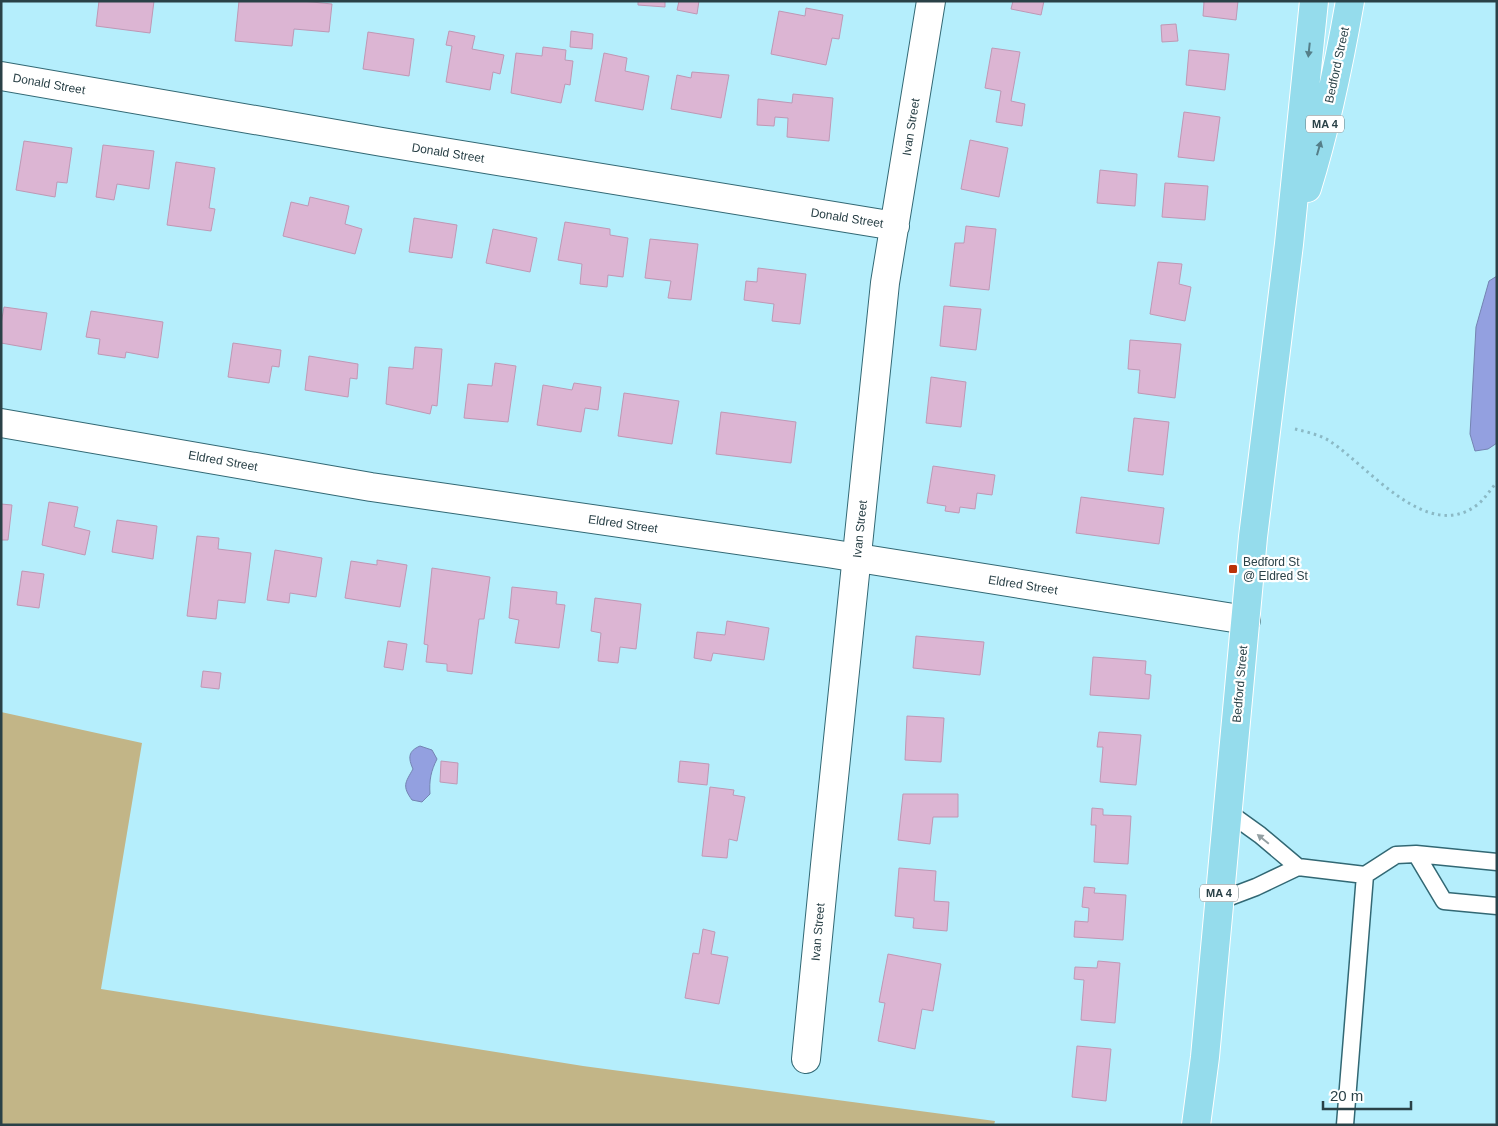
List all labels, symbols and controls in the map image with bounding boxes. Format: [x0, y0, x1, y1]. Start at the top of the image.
street label: Bedford Street [1322, 25, 1352, 104]
one-way arrow [1305, 42, 1313, 58]
street label: Donald Street [12, 71, 87, 97]
street label: Ivan Street [900, 97, 923, 157]
road number: MA 4 [1306, 116, 1344, 132]
street label: Donald Street [411, 140, 486, 166]
one-way arrow [1315, 140, 1323, 155]
street label: Donald Street [810, 205, 885, 231]
street label: Eldred Street [187, 448, 259, 474]
street label: Ivan Street [850, 499, 870, 559]
street label: Eldred Street [587, 512, 659, 536]
place label: Bedford St @ Eldred St [1243, 555, 1309, 583]
marker: Bedford St @ Eldred St [1227, 563, 1239, 575]
street label: Eldred Street [987, 573, 1059, 597]
street label: Bedford Street [1230, 644, 1250, 723]
one-way arrow [1257, 833, 1270, 844]
road number: MA 4 [1200, 884, 1238, 901]
street label: Ivan Street [808, 902, 828, 962]
scale bar [1323, 1078, 1410, 1110]
text: 20 m [1330, 1087, 1363, 1104]

